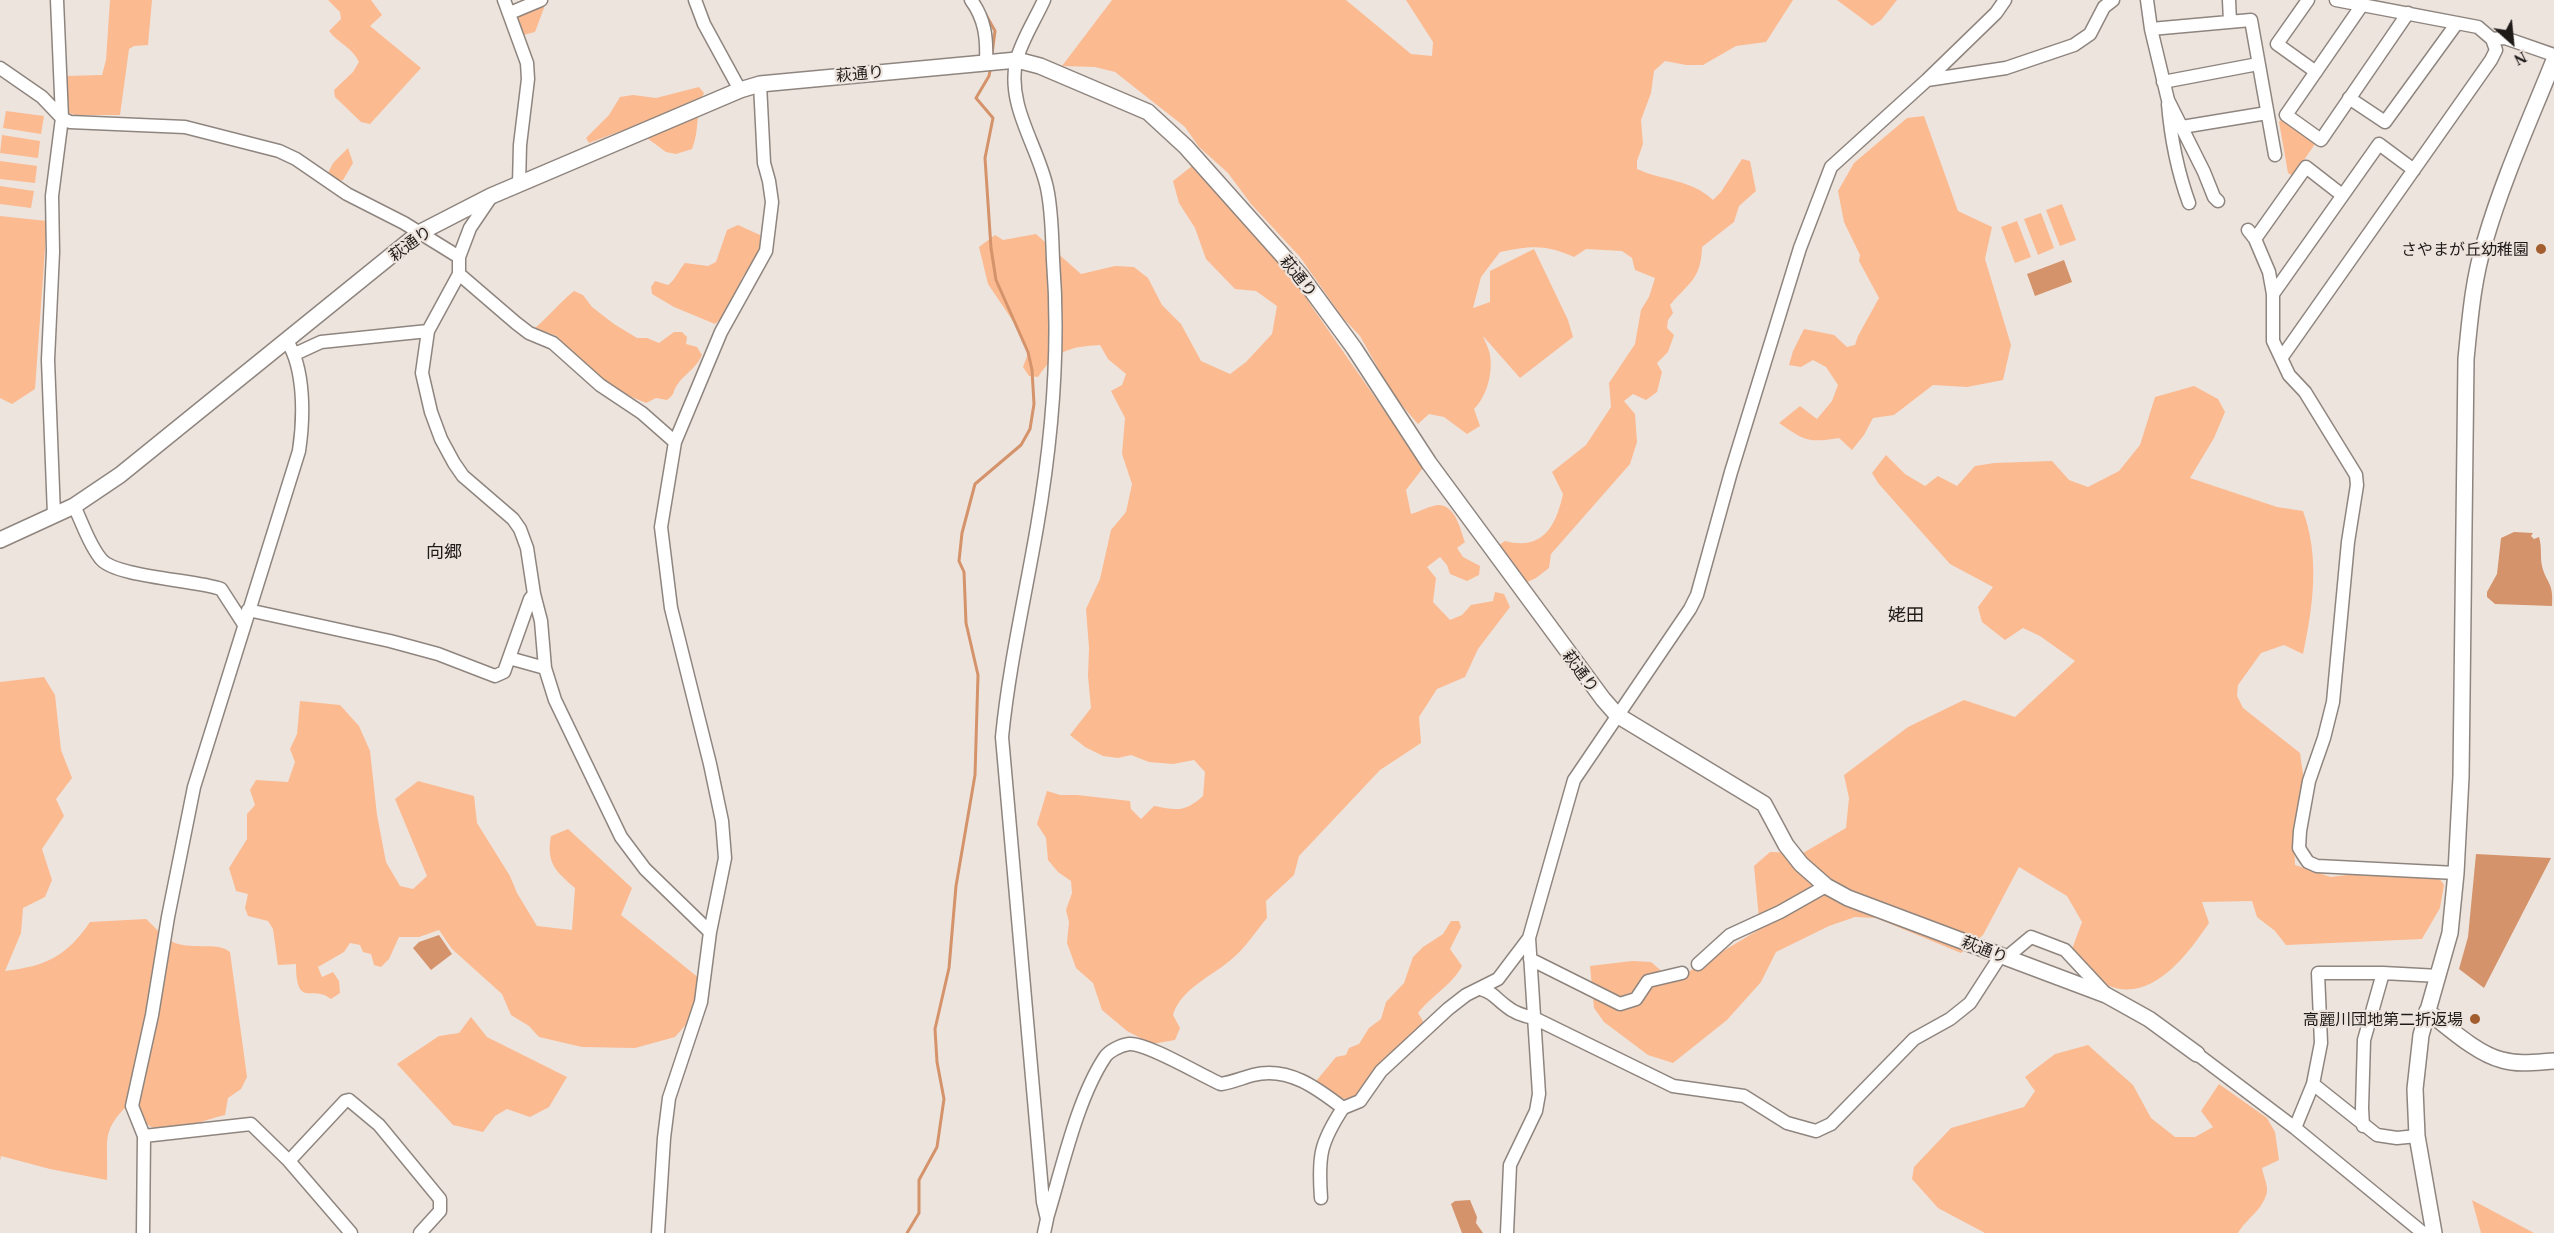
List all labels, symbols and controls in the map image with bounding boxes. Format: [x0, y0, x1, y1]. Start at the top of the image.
north arrow [2482, 12, 2542, 72]
text: N [2511, 48, 2529, 69]
street label: 萩通り [835, 61, 885, 85]
street label: 萩通り [385, 221, 435, 265]
place label: さやまが丘幼稚園 [2401, 239, 2529, 259]
marker: さやまが丘幼稚園 [2534, 242, 2548, 256]
street label: 萩通り [1276, 251, 1322, 301]
district label: 向郷 [426, 540, 462, 562]
district label: 姥田 [1888, 603, 1924, 625]
street label: 萩通り [1559, 646, 1603, 696]
street label: 萩通り [1959, 931, 2011, 967]
place label: 高麗川団地第二折返場 [2303, 1009, 2463, 1029]
marker: 高麗川団地第二折返場 [2468, 1012, 2482, 1026]

